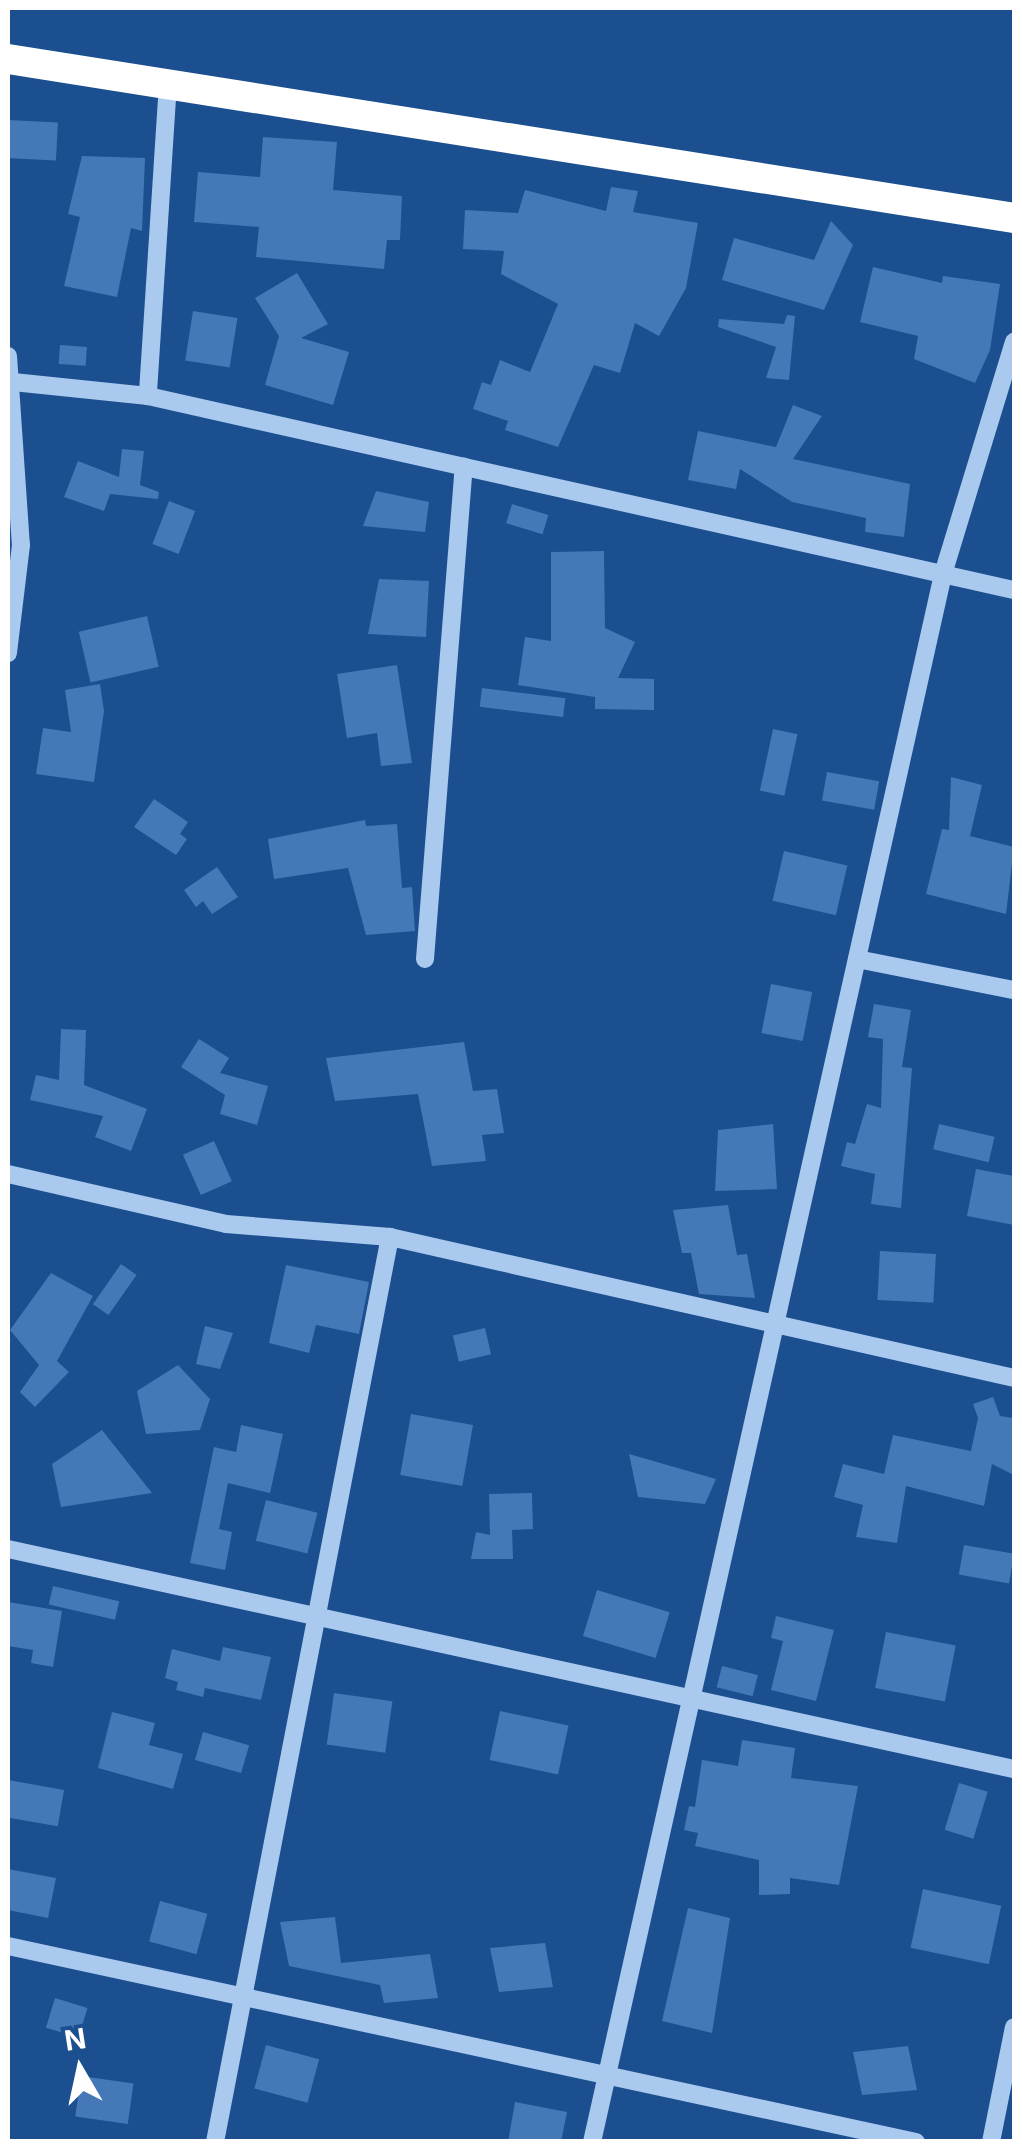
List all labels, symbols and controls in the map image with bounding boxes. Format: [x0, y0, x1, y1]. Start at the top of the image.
north arrow [30, 2019, 130, 2119]
text: N [62, 2021, 89, 2058]

